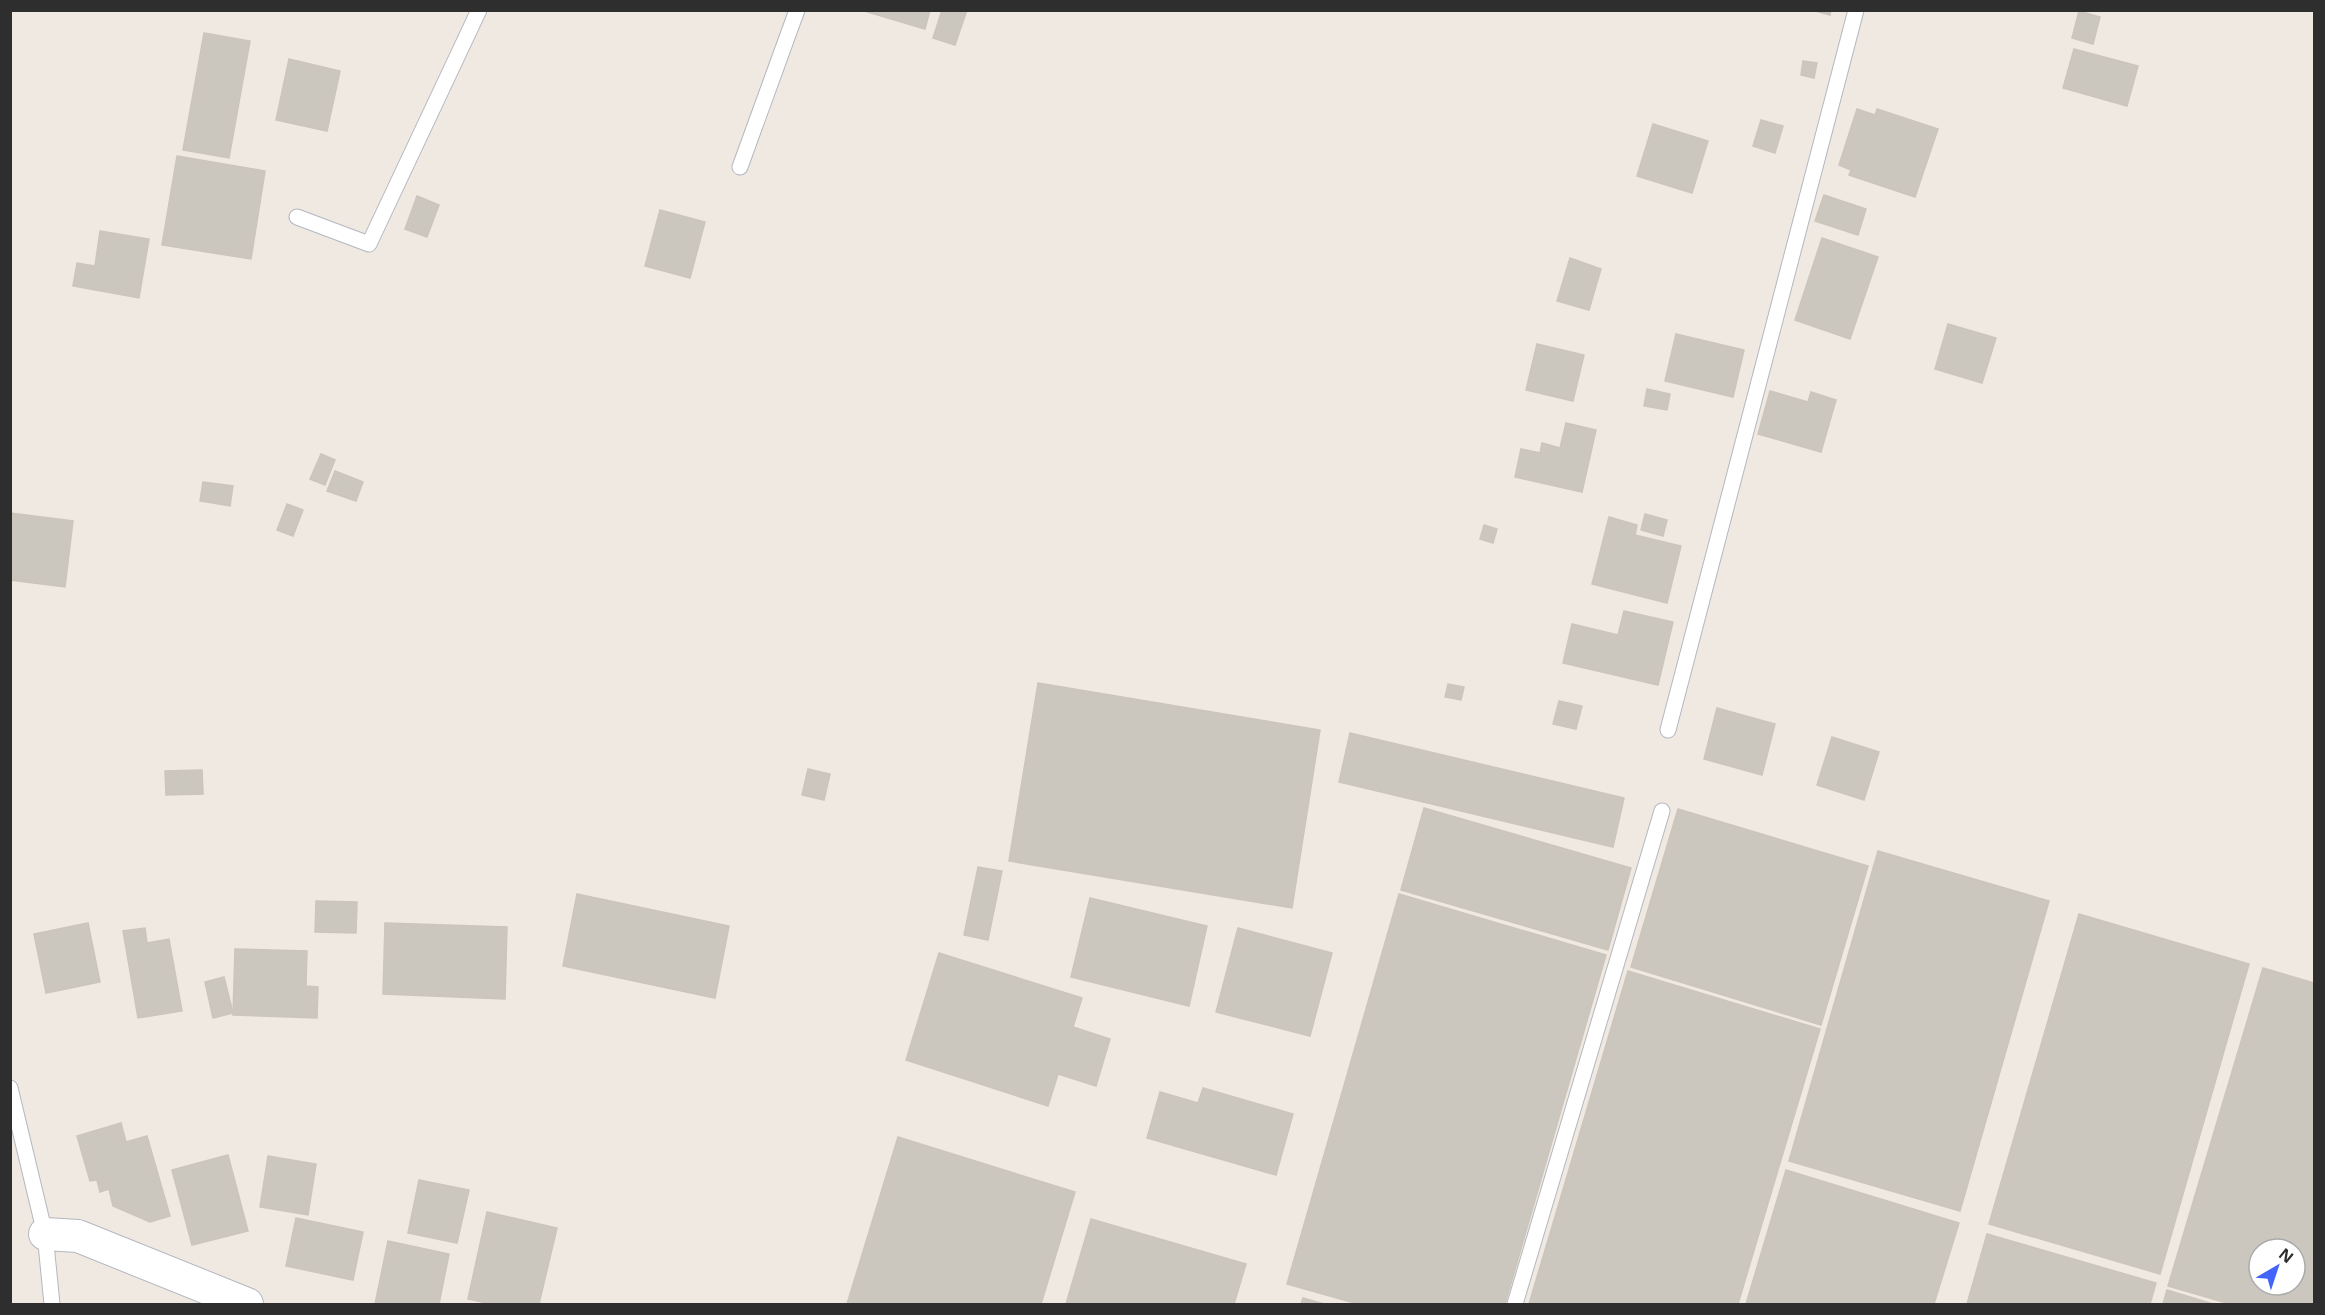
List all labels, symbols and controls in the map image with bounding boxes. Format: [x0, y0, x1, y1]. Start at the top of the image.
north arrow [2247, 1237, 2307, 1297]
text: N [2274, 1243, 2298, 1268]

